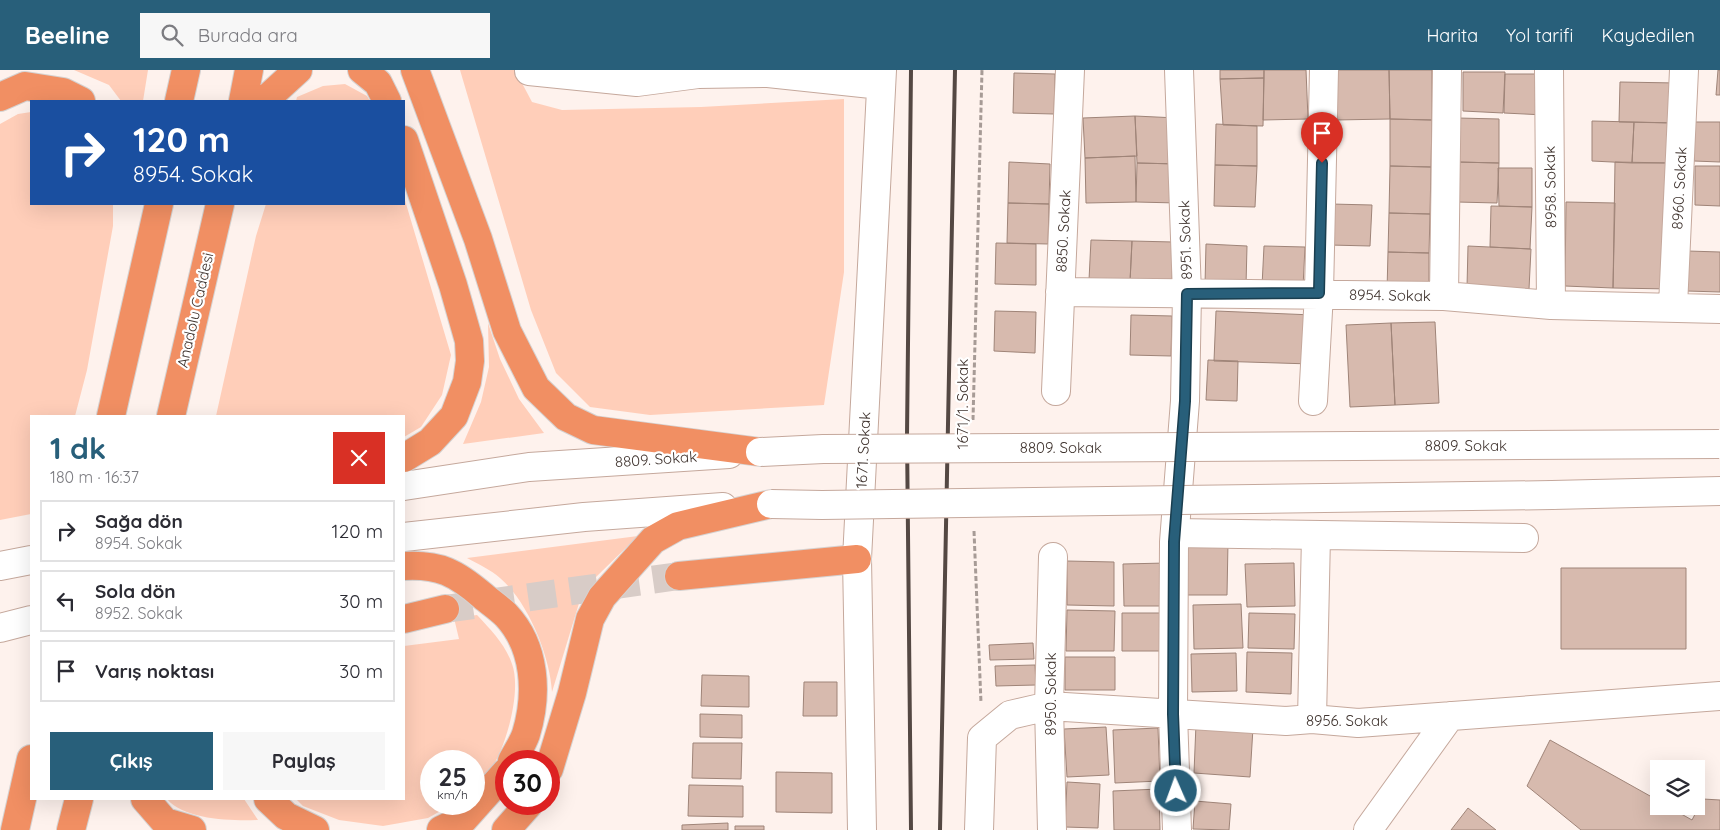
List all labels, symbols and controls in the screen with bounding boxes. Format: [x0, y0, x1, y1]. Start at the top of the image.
search box [140, 13, 490, 58]
text: Beeline [25, 20, 110, 50]
icon: search [158, 21, 186, 49]
text: Burada ara [198, 23, 298, 47]
text: Harita [1426, 24, 1478, 47]
text: Yol tarifi [1506, 24, 1573, 47]
text: Kaydedilen [1601, 24, 1695, 47]
pin [1301, 112, 1343, 163]
text: 120 m [133, 117, 230, 161]
icon: arrive [1308, 119, 1336, 147]
icon: right [50, 120, 115, 185]
street label: 8958. Sokak [1540, 146, 1560, 228]
street label: 8960. Sokak [1667, 146, 1691, 230]
text: 8954. Sokak [133, 160, 253, 188]
street label: 8850. Sokak [1051, 189, 1075, 273]
street label: 8951. Sokak [1174, 200, 1196, 280]
street label: Anadolu Caddesi [173, 251, 217, 369]
street label: 8954. Sokak [1349, 285, 1431, 305]
street label: 1671/1. Sokak [953, 359, 972, 449]
street label: 1671. Sokak [851, 411, 875, 489]
text: 1 dk [50, 429, 106, 467]
button: close [333, 432, 385, 484]
street label: 8809. Sokak [1425, 436, 1507, 455]
street label: 8809. Sokak [1020, 438, 1102, 457]
street label: 8809. Sokak [614, 447, 698, 471]
text: 180 m · 16:37 [50, 467, 139, 487]
text: Sağa dön [95, 509, 183, 533]
icon: right [52, 517, 80, 545]
text: 120 m [332, 519, 383, 543]
text: 8954. Sokak [95, 533, 182, 553]
text: Sola dön [95, 579, 176, 603]
icon: left [52, 587, 80, 615]
text: 30 m [339, 589, 383, 613]
text: 8952. Sokak [95, 603, 183, 623]
street label: 8950. Sokak [1041, 653, 1060, 735]
icon: arrive [52, 657, 80, 685]
text: Varış noktası [95, 659, 214, 683]
text: 30 m [339, 659, 383, 683]
street label: 8956. Sokak [1306, 711, 1388, 730]
button: Çıkış [50, 732, 213, 790]
button: Paylaş [223, 732, 385, 790]
speed limit sign: 30 [495, 750, 560, 815]
map controls [1650, 760, 1705, 815]
button: layers [1650, 760, 1705, 815]
text: 25 [438, 761, 467, 792]
position arrow [1149, 764, 1201, 816]
text: km/h [437, 787, 468, 802]

